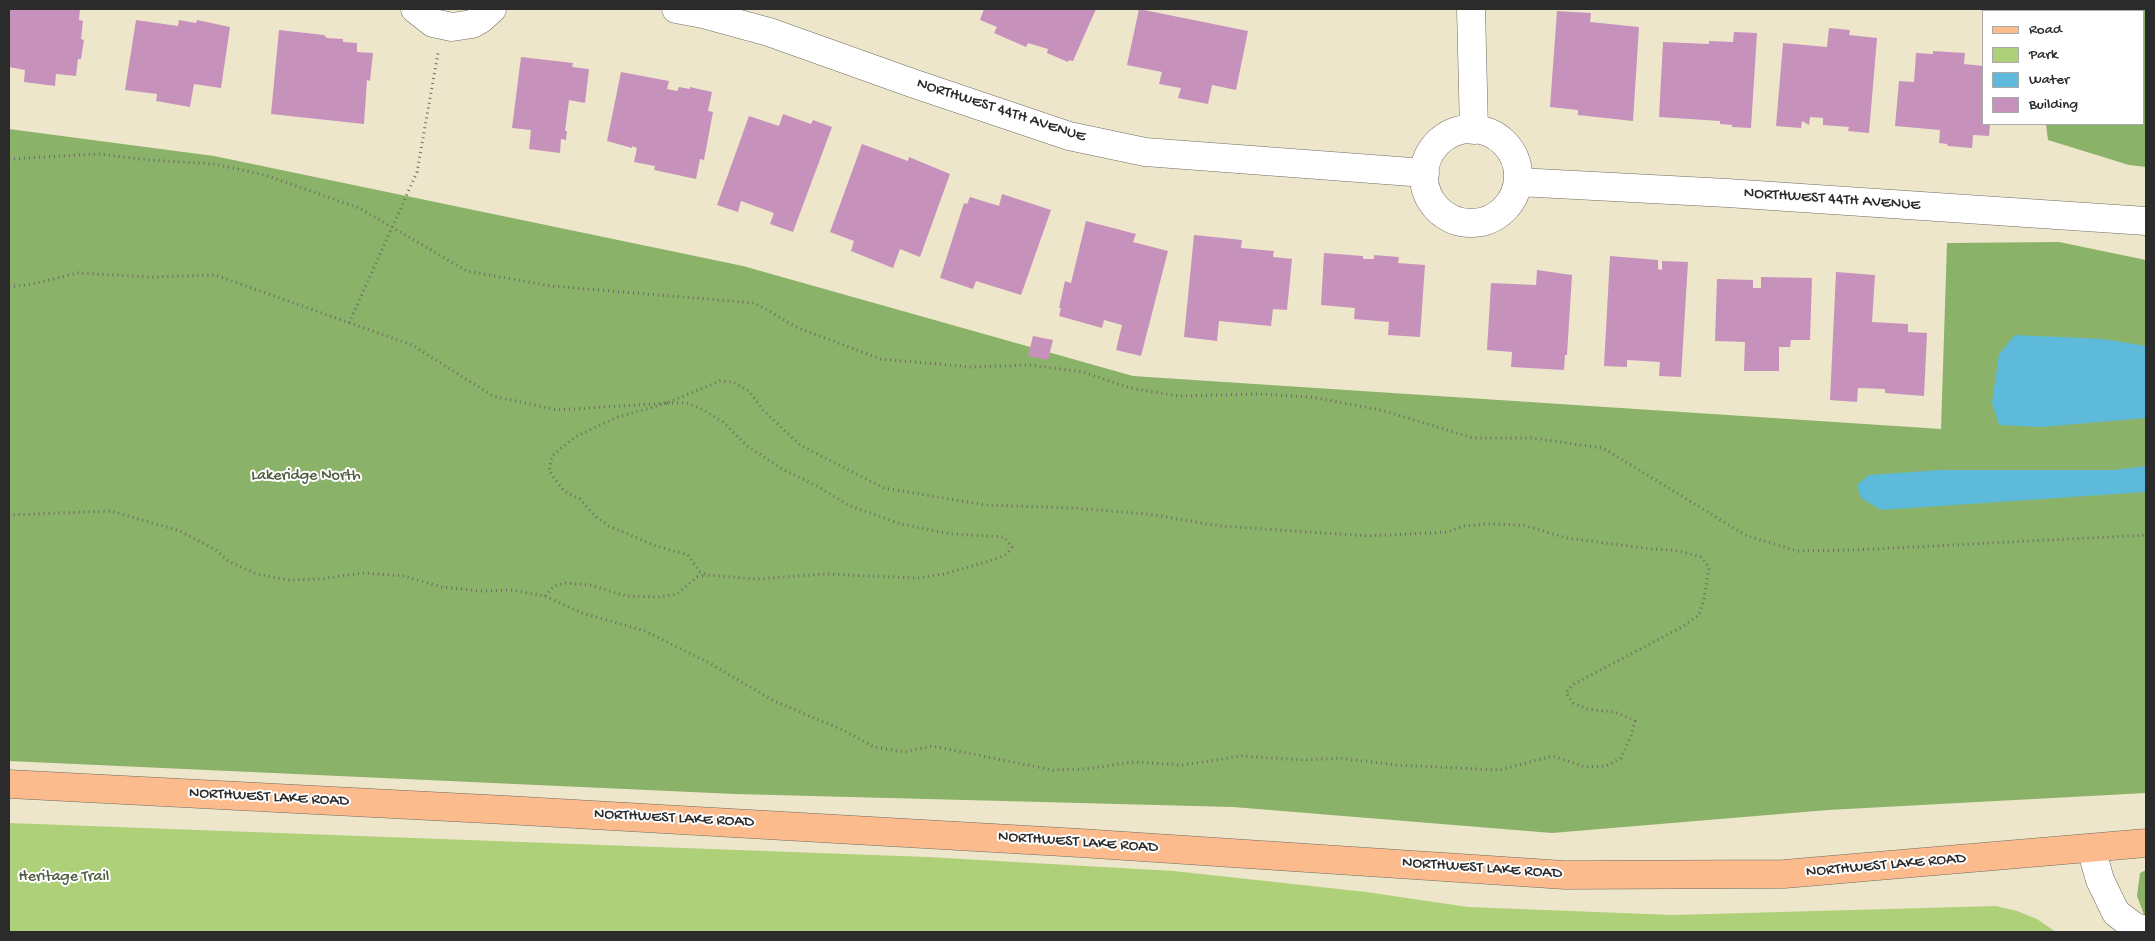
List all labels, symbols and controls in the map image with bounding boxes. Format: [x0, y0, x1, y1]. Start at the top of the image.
legend [1982, 10, 2145, 125]
text: Road [2029, 21, 2062, 39]
text: Park [2029, 46, 2058, 64]
text: Water [2029, 71, 2069, 89]
street label: NORTHWEST 44TH AVENUE [914, 75, 1088, 147]
text: Building [2029, 96, 2078, 114]
street label: NORTHWEST 44TH AVENUE [1743, 184, 1921, 216]
park label: Lakeridge North [251, 467, 361, 487]
street label: NORTHWEST LAKE ROAD [188, 784, 350, 812]
street label: NORTHWEST LAKE ROAD [593, 805, 755, 833]
street label: NORTHWEST LAKE ROAD [997, 828, 1159, 858]
street label: NORTHWEST LAKE ROAD [1805, 849, 1967, 883]
street label: NORTHWEST LAKE ROAD [1401, 854, 1563, 884]
park label: Heritage Trail [19, 868, 109, 888]

